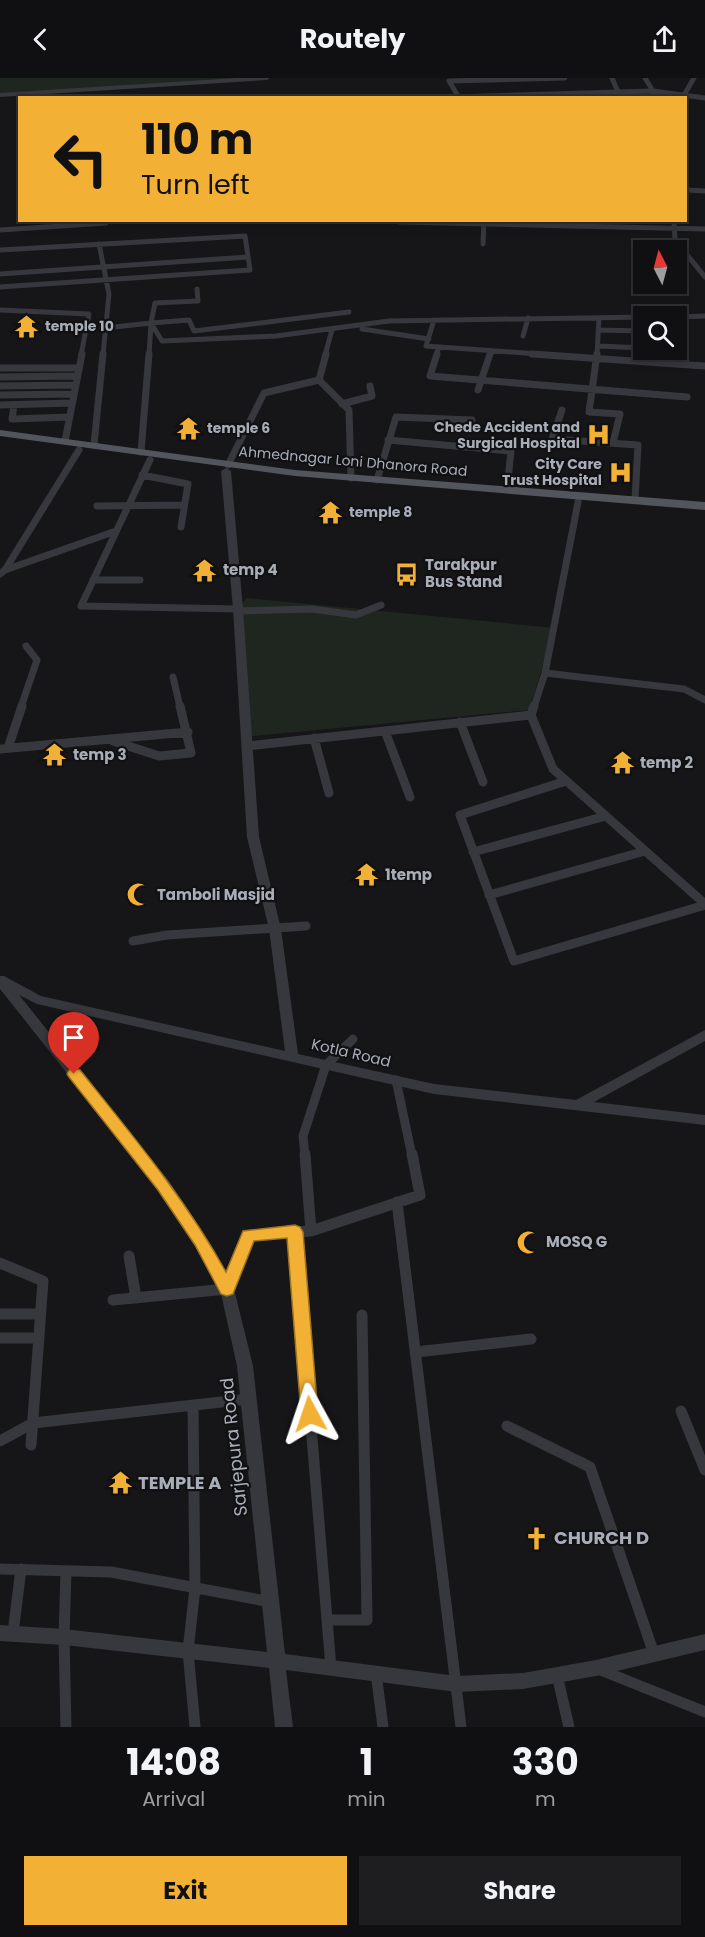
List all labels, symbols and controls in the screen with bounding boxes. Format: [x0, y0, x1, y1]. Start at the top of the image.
text: Routely [300, 20, 405, 57]
icon: back [24, 23, 57, 56]
icon: share [648, 23, 681, 56]
text: 110 m [141, 110, 253, 169]
icon: left [42, 120, 120, 198]
text: Turn left [141, 166, 250, 203]
north arrow [633, 240, 687, 294]
map controls [633, 240, 687, 360]
button: search [633, 306, 687, 360]
temple icon: temple 10 [14, 313, 40, 339]
place label: temple 10 [45, 316, 114, 336]
temple icon: temple 6 [176, 415, 202, 441]
place label: Chede Accident and Surgical Hospital [434, 417, 580, 453]
place label: temple 6 [207, 418, 270, 438]
hospital icon: Chede Accident and Surgical Hospital [585, 422, 611, 448]
street label: Ahmednagar Loni Dhanora Road [238, 441, 468, 481]
place label: City Care Trust Hospital [502, 454, 602, 490]
hospital icon: City Care Trust Hospital [607, 459, 633, 485]
temple icon: temple 8 [318, 499, 344, 525]
place label: temple 8 [349, 502, 412, 522]
place label: Tarakpur Bus Stand [425, 554, 502, 592]
temple icon: temp 4 [192, 557, 218, 583]
place label: temp 4 [223, 559, 278, 580]
bus stop icon: Tarakpur Bus Stand [394, 561, 420, 587]
temple icon: temp 3 [42, 742, 68, 768]
place label: temp 3 [73, 744, 127, 765]
temple icon: temp 2 [609, 750, 635, 776]
place label: temp 2 [640, 752, 694, 773]
temple icon: 1temp [354, 862, 380, 888]
place label: 1temp [385, 864, 432, 885]
mosque icon: Tamboli Masjid [126, 882, 152, 908]
place label: Tamboli Masjid [157, 884, 275, 905]
pin [48, 1012, 99, 1074]
icon: arrive [57, 1021, 90, 1054]
street label: Kotla Road [309, 1033, 393, 1072]
mosque icon: MOSQ G [515, 1229, 541, 1255]
place label: MOSQ G [546, 1231, 607, 1252]
street label: Sarjepura Road [214, 1377, 253, 1518]
position arrow [278, 1382, 342, 1446]
temple icon: TEMPLE A [107, 1470, 133, 1496]
place label: TEMPLE A [138, 1470, 222, 1495]
church icon: CHURCH D [523, 1525, 549, 1551]
place label: CHURCH D [554, 1525, 649, 1550]
text: 14:08 [126, 1737, 221, 1788]
text: 1 [360, 1737, 373, 1788]
text: 330 [512, 1737, 579, 1788]
text: Arrival [142, 1785, 205, 1813]
text: min [347, 1785, 386, 1813]
text: m [535, 1785, 556, 1813]
button: Exit [24, 1856, 347, 1925]
button: Share [359, 1856, 681, 1925]

